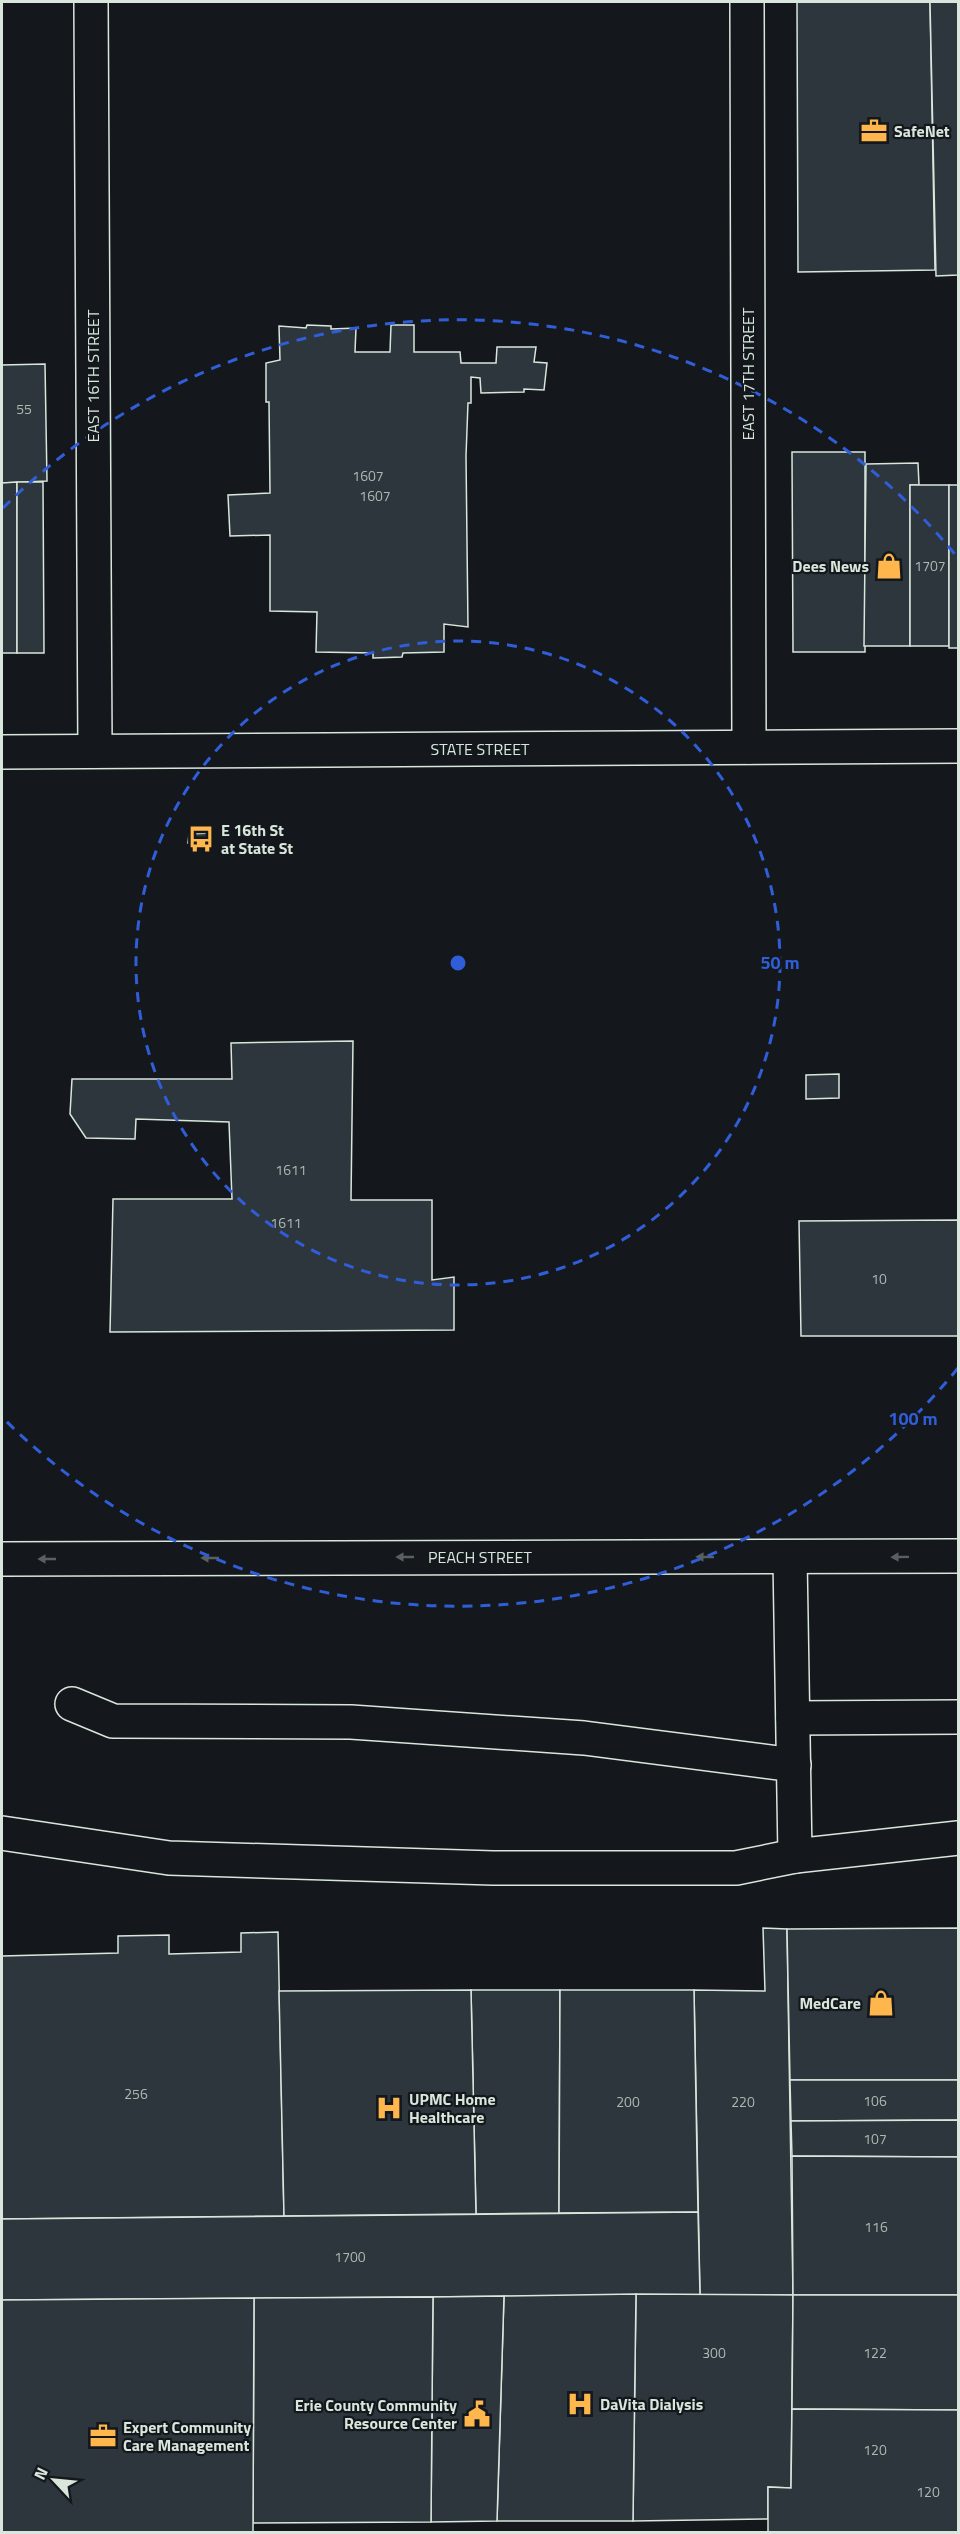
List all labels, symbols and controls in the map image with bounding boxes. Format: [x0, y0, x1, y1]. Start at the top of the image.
office icon: SafeNet [859, 116, 889, 146]
place label: SafeNet [894, 119, 950, 143]
street label: EAST 17TH STREET [736, 307, 760, 440]
street label: EAST 16TH STREET [81, 309, 105, 442]
house number: 55 [16, 398, 32, 419]
house number: 1607 [352, 465, 384, 486]
house number: 1607 [359, 485, 391, 506]
shop icon: Dees News [874, 551, 904, 581]
place label: Dees News [792, 554, 869, 578]
house number: 1707 [914, 555, 946, 576]
street label: STATE STREET [431, 737, 530, 761]
place label: E 16th St at State St [221, 818, 293, 860]
bus stop icon: E 16th St at State St [186, 824, 216, 854]
text: 50 m [760, 949, 800, 976]
centre of rings [448, 953, 468, 973]
house number: 1611 [275, 1159, 307, 1180]
house number: 1611 [270, 1212, 302, 1233]
house number: 10 [871, 1268, 887, 1289]
text: 100 m [888, 1405, 938, 1432]
street label: PEACH STREET [428, 1545, 532, 1569]
one-way arrow [396, 1552, 415, 1562]
one-way arrow [696, 1552, 715, 1562]
one-way arrow [891, 1552, 910, 1562]
one-way arrow [201, 1553, 220, 1563]
one-way arrow [38, 1554, 57, 1564]
shop icon: MedCare [866, 1988, 896, 2018]
place label: MedCare [799, 1991, 861, 2015]
house number: 256 [124, 2083, 148, 2104]
place label: UPMC Home Healthcare [409, 2087, 496, 2129]
house number: 106 [863, 2090, 887, 2111]
house number: 200 [616, 2091, 640, 2112]
house number: 220 [731, 2091, 755, 2112]
hospital icon: UPMC Home Healthcare [374, 2093, 404, 2123]
house number: 107 [863, 2128, 887, 2149]
house number: 116 [864, 2216, 888, 2237]
house number: 1700 [334, 2246, 366, 2267]
house number: 300 [702, 2342, 726, 2363]
house number: 122 [863, 2342, 887, 2363]
hospital icon: DaVita Dialysis [565, 2389, 595, 2419]
place label: DaVita Dialysis [600, 2392, 703, 2416]
place label: Erie County Community Resource Center [295, 2393, 457, 2435]
public building icon: Erie County Community Resource Center [462, 2399, 492, 2429]
place label: Expert Community Care Management [123, 2415, 251, 2457]
office icon: Expert Community Care Management [88, 2421, 118, 2451]
house number: 120 [863, 2439, 887, 2460]
north arrow [24, 2450, 84, 2510]
text: N [27, 2463, 54, 2484]
house number: 120 [916, 2481, 940, 2502]

